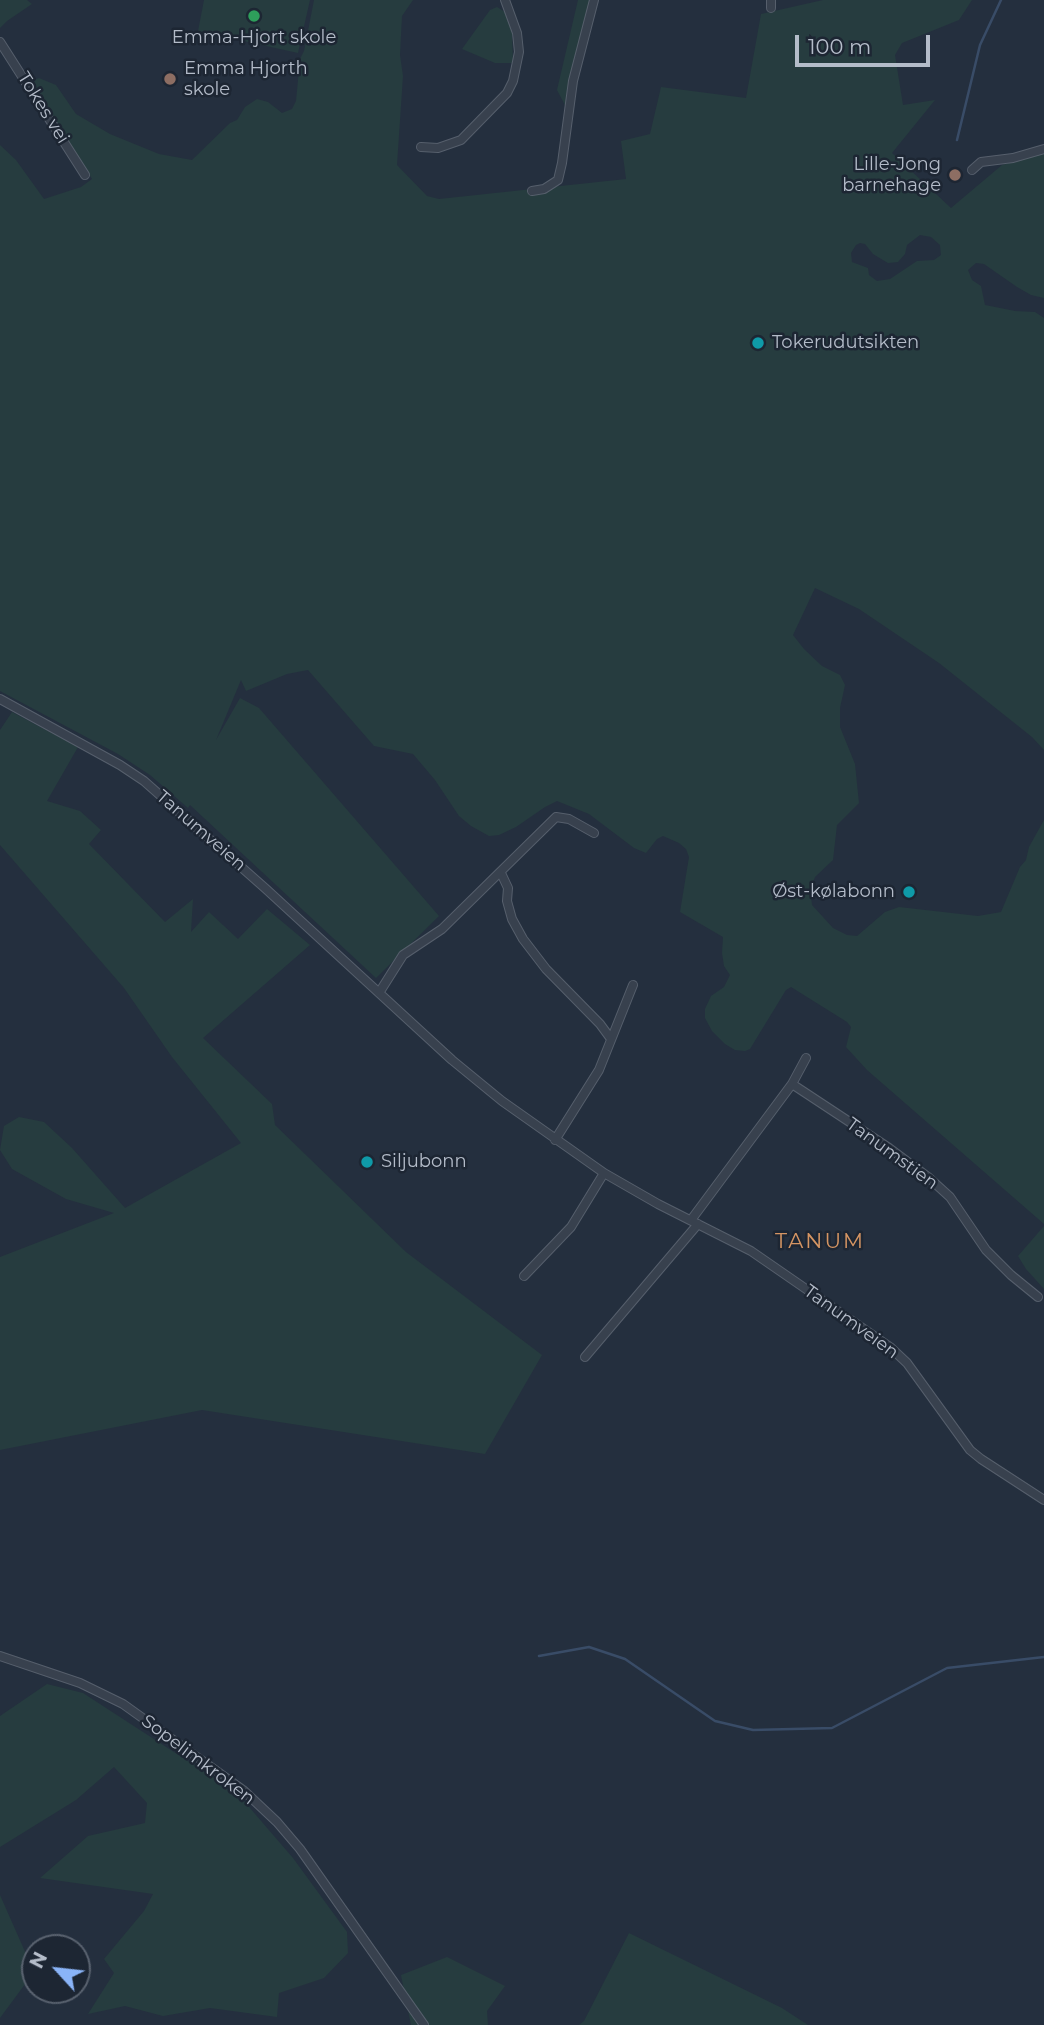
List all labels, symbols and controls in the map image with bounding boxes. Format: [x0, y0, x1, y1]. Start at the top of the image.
marker: Emma-Hjort skole [246, 8, 262, 24]
scale bar [799, 21, 934, 65]
place label: Emma-Hjort skole [172, 27, 336, 49]
text: 100 m [808, 34, 871, 59]
place label: Emma Hjorth skole [184, 58, 308, 100]
street label: Tokes vei [12, 68, 74, 148]
marker: Emma Hjorth skole [162, 71, 178, 87]
place label: Lille-Jong barnehage [842, 154, 941, 196]
marker: Lille-Jong barnehage [947, 167, 963, 183]
place label: Tokerudutsikten [772, 332, 919, 354]
marker: Tokerudutsikten [750, 335, 766, 351]
street label: Tanumveien [152, 786, 250, 876]
place label: Øst-kølabonn [772, 881, 895, 903]
marker: Øst-kølabonn [901, 884, 917, 900]
street label: Tanumstien [842, 1114, 942, 1194]
place label: Siljubonn [381, 1151, 467, 1173]
marker: Siljubonn [359, 1154, 375, 1170]
district label: TANUM [776, 1229, 864, 1255]
street label: Tanumveien [799, 1280, 903, 1364]
street label: Sopelimkroken [137, 1710, 259, 1810]
north arrow [21, 1934, 91, 2004]
text: N [25, 1948, 52, 1972]

